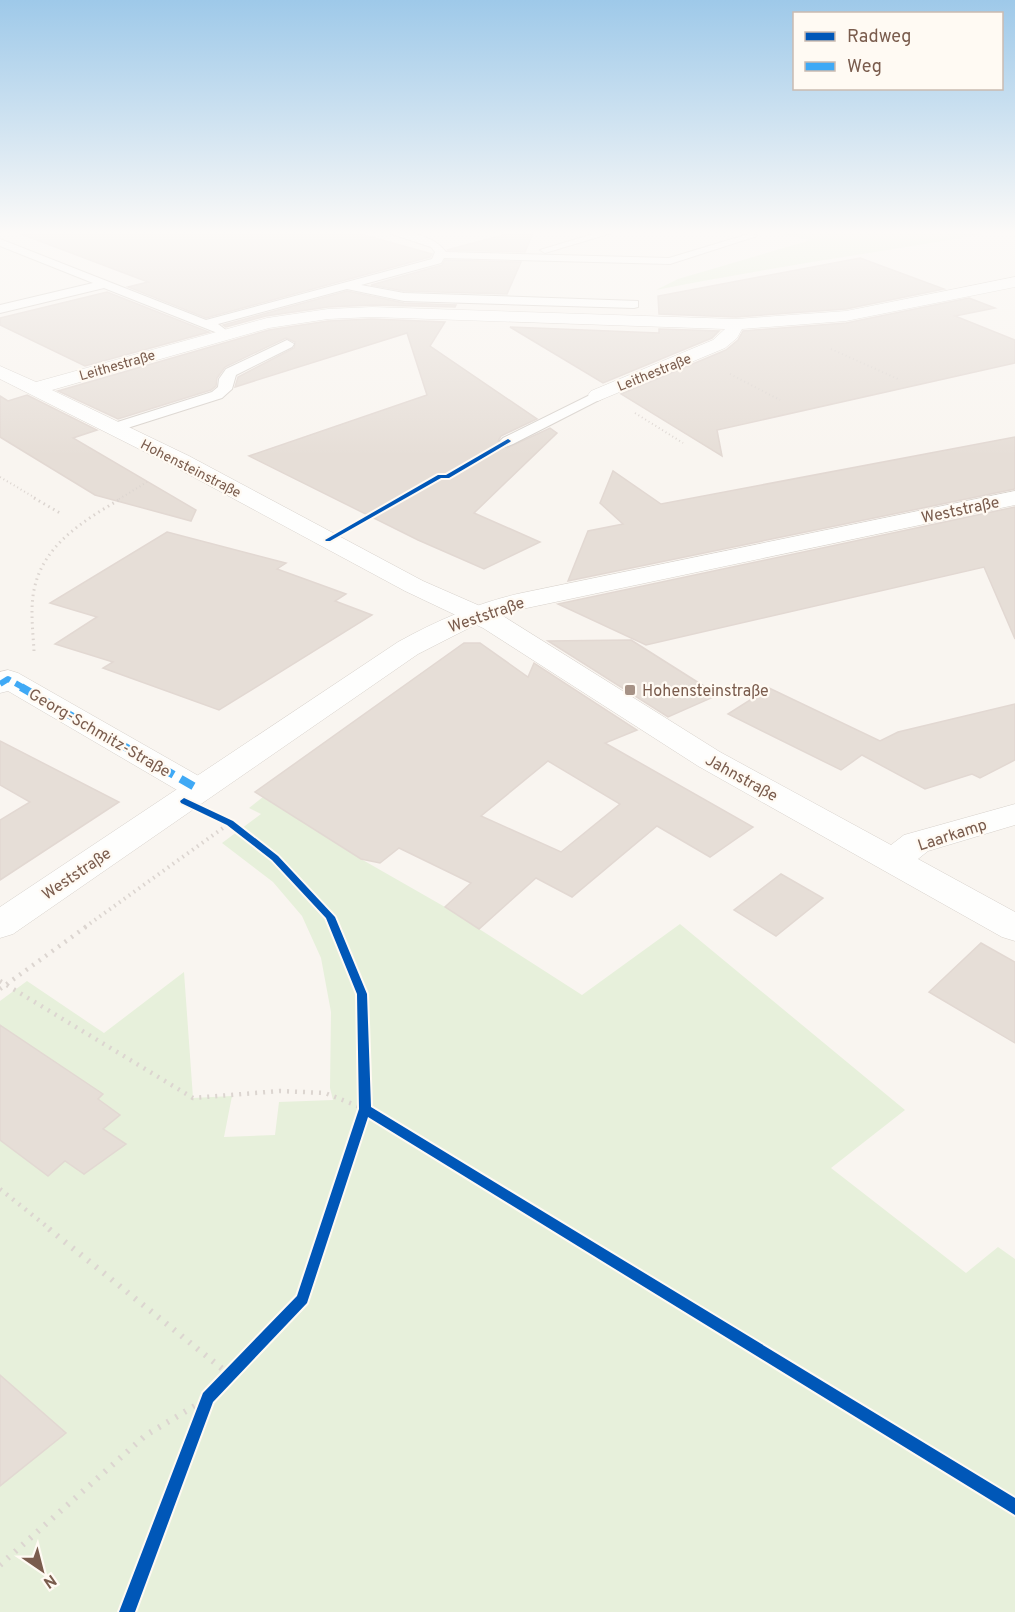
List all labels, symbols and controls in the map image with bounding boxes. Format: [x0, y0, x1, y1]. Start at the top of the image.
legend [793, 12, 1003, 90]
text: Radweg [847, 26, 911, 49]
text: Weg [847, 56, 882, 79]
street label: Leithestraße [77, 347, 157, 385]
street label: Leithestraße [615, 351, 694, 396]
street label: Hohensteinstraße [137, 437, 244, 502]
street label: Weststraße [920, 493, 1001, 529]
street label: Weststraße [446, 594, 527, 638]
place label: Hohensteinstraße [642, 682, 769, 702]
marker: Hohensteinstraße [623, 683, 637, 697]
street label: Georg-Schmitz-Straße [25, 685, 173, 783]
street label: Jahnstraße [701, 751, 781, 807]
street label: Laarkamp [915, 815, 990, 856]
street label: Weststraße [39, 844, 116, 905]
north arrow [12, 1540, 72, 1600]
text: N [39, 1569, 60, 1592]

